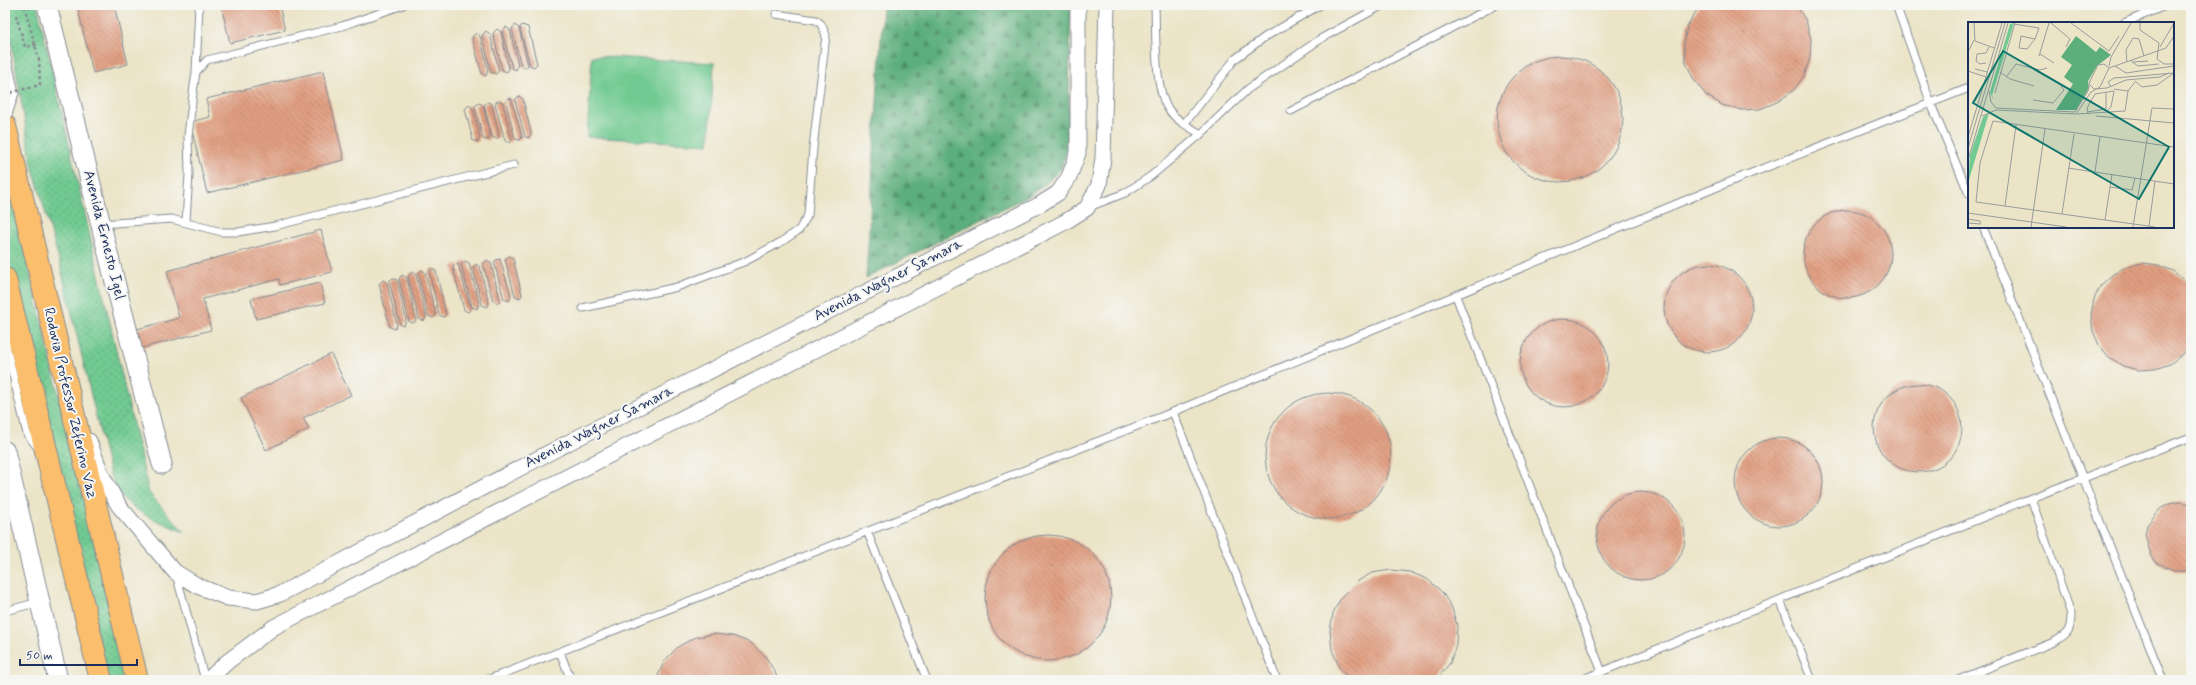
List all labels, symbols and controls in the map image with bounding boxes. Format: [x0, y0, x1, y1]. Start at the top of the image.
inset map [1968, 22, 2174, 228]
street label: Avenida Ernesto Igel [78, 168, 130, 302]
street label: Avenida Wagner Samara [810, 233, 967, 327]
street label: Rodovia Professor Zeferino Vaz [38, 306, 102, 500]
street label: Avenida Wagner Samara [521, 380, 678, 474]
scale bar [20, 641, 137, 667]
text: 50 m [26, 648, 53, 664]

